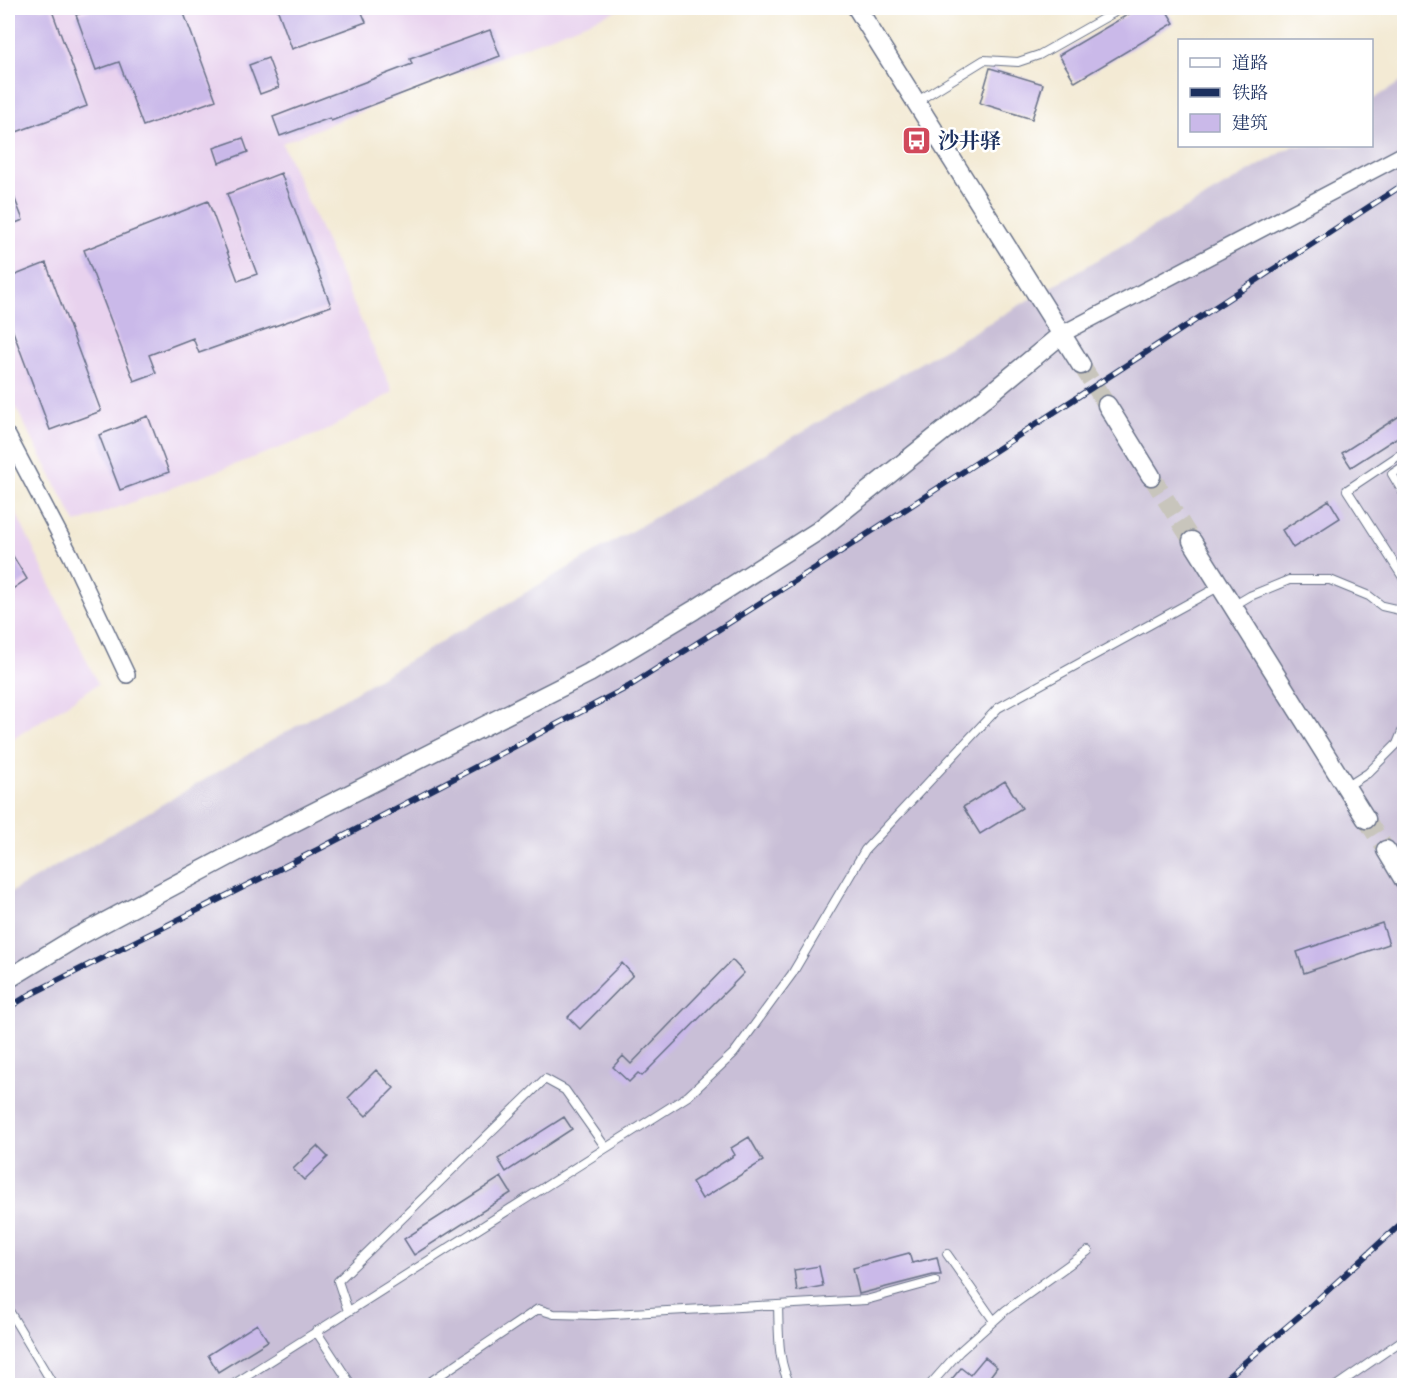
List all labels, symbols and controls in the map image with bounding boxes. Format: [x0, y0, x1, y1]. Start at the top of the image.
legend [1178, 39, 1373, 147]
text: 道路 [1232, 49, 1268, 76]
text: 铁路 [1232, 79, 1268, 106]
text: 建筑 [1232, 109, 1268, 136]
bus stop icon: 沙井驿 [901, 124, 933, 156]
place label: 沙井驿 [938, 125, 1001, 156]

